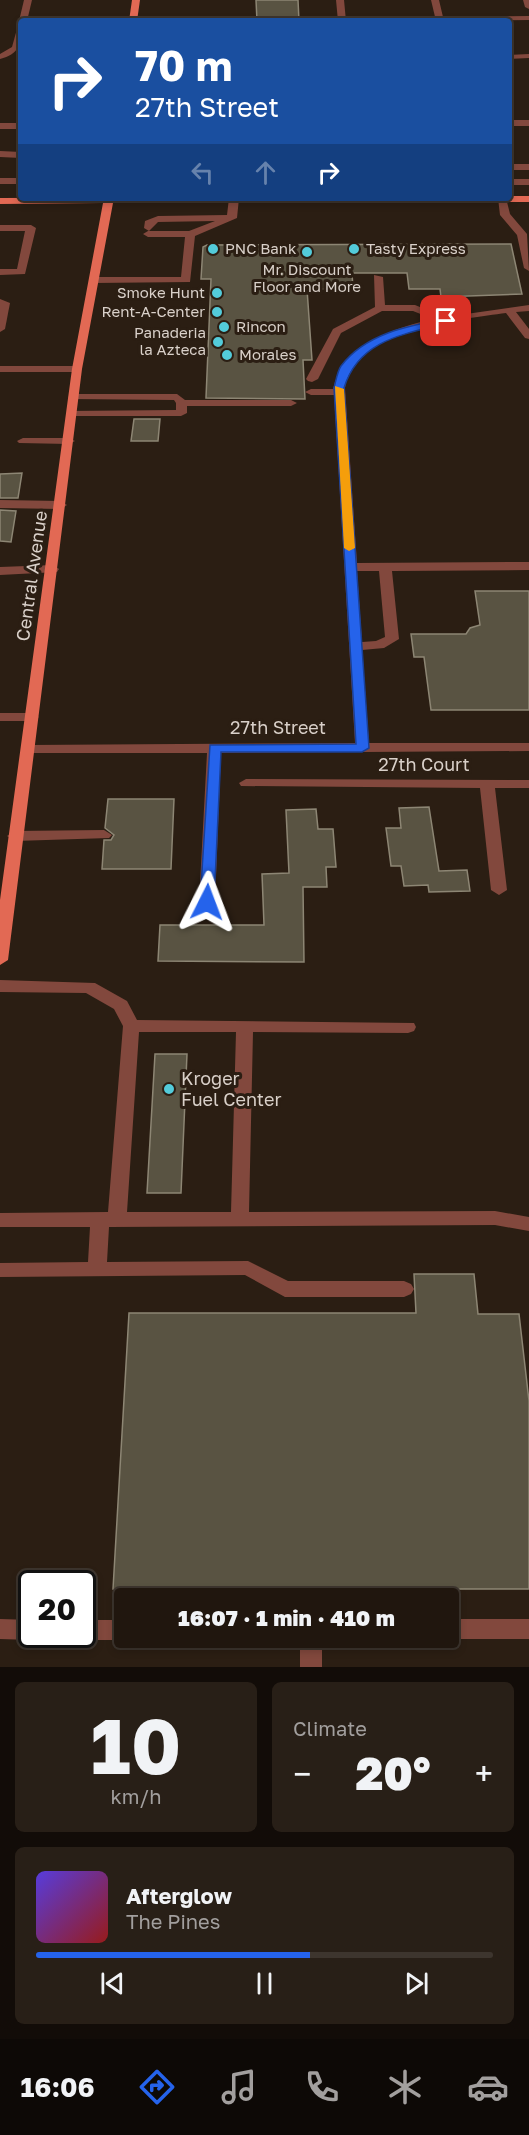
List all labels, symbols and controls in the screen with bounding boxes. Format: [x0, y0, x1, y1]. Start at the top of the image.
text: 70 m [135, 40, 232, 90]
icon: right [36, 42, 114, 120]
text: 27th Street [135, 91, 279, 123]
icon: left [186, 156, 219, 189]
icon: ahead [249, 156, 282, 189]
icon: right [312, 156, 345, 189]
place label: PNC Bank [225, 239, 297, 257]
place label: Tasty Express [366, 239, 466, 257]
marker: PNC Bank [206, 242, 220, 256]
marker: Tasty Express [347, 242, 361, 256]
marker: Mr. Discount Floor and More [300, 245, 314, 259]
place label: Mr. Discount Floor and More [253, 260, 361, 295]
place label: Smoke Hunt [117, 283, 205, 301]
marker: Smoke Hunt [210, 286, 224, 300]
pin [420, 295, 471, 346]
place label: Rent-A-Center [101, 302, 205, 320]
icon: arrive [429, 304, 462, 337]
marker: Rent-A-Center [210, 305, 224, 319]
place label: Rincon [236, 317, 286, 335]
marker: Rincon [217, 320, 231, 334]
place label: Panaderia la Azteca [134, 323, 206, 358]
marker: Panaderia la Azteca [211, 335, 225, 349]
place label: Morales [239, 345, 296, 363]
marker: Morales [220, 348, 234, 362]
street label: Central Avenue [11, 509, 51, 643]
street label: 27th Street [230, 716, 326, 738]
street label: 27th Court [378, 753, 470, 775]
position arrow [175, 870, 239, 934]
place label: Kroger Fuel Center [181, 1067, 282, 1110]
marker: Kroger Fuel Center [162, 1082, 176, 1096]
speed limit sign: 20 [18, 1570, 96, 1648]
text: 16:07 · 1 min · 410 m [178, 1604, 395, 1631]
text: 10 [91, 1698, 181, 1791]
text: Climate [293, 1716, 367, 1740]
text: 20° [355, 1746, 431, 1800]
text: − [293, 1754, 311, 1793]
text: + [475, 1754, 493, 1793]
text: km/h [111, 1784, 161, 1808]
text: Afterglow [126, 1882, 232, 1909]
text: The Pines [126, 1909, 220, 1933]
icon: previous [96, 1967, 129, 2000]
icon: pause [248, 1967, 281, 2000]
icon: next [400, 1967, 433, 2000]
icon: directions [136, 2066, 178, 2108]
icon: music [218, 2066, 260, 2108]
icon: phone [301, 2066, 343, 2108]
icon: climate [384, 2066, 426, 2108]
icon: car [467, 2066, 509, 2108]
text: 16:06 [20, 2071, 95, 2103]

